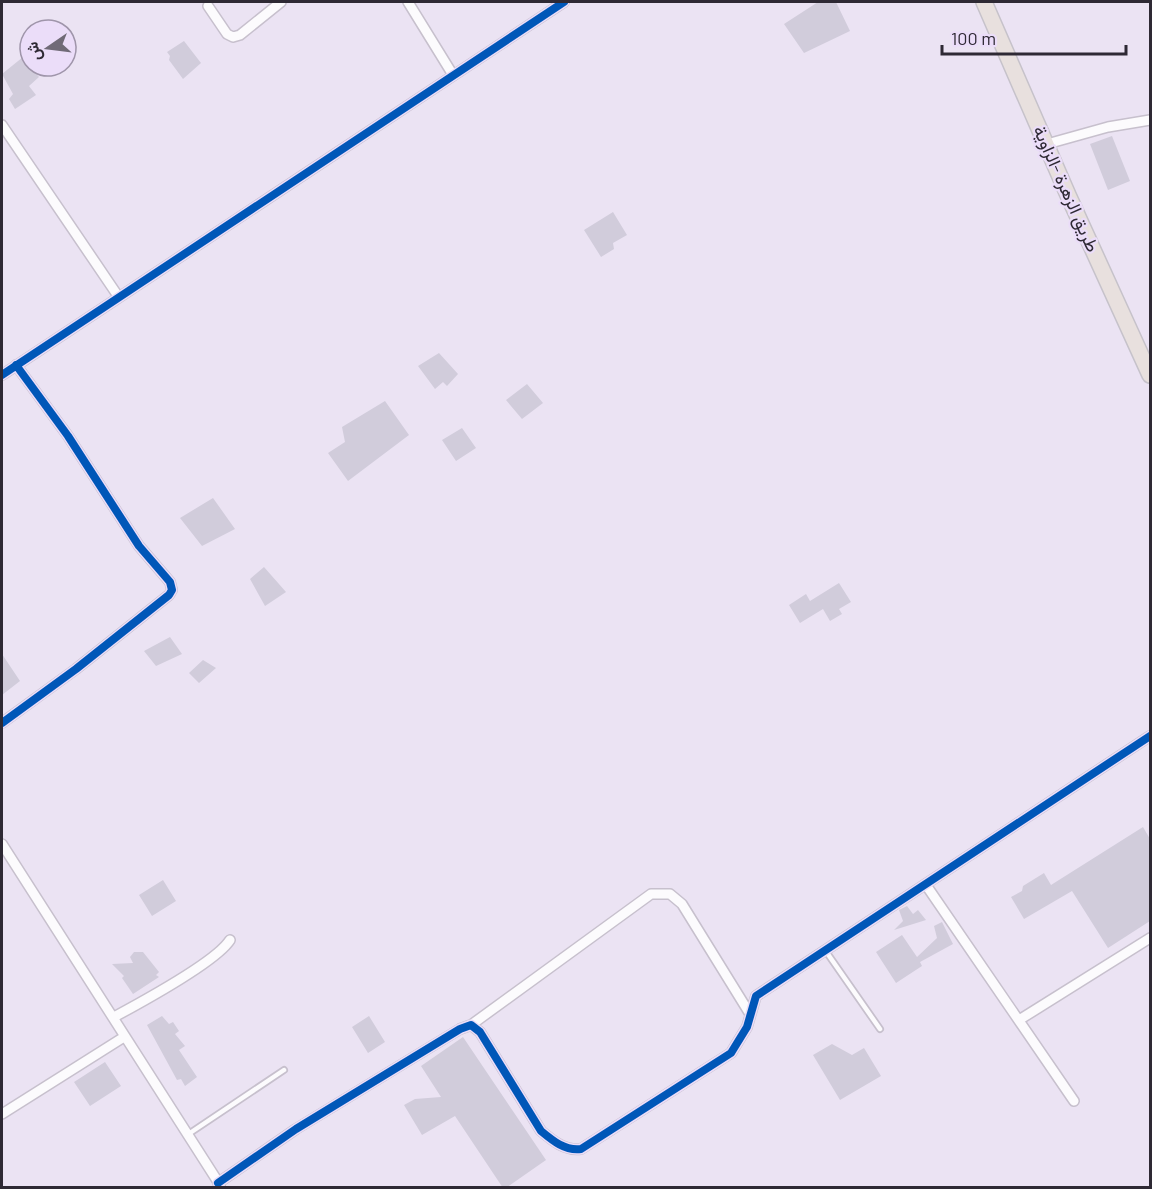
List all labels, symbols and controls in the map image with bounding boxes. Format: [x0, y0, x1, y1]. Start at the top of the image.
north arrow [18, 18, 78, 78]
scale bar [942, 18, 1126, 56]
text: 100 m [951, 27, 996, 49]
text: ش [21, 40, 45, 63]
street label: طريق الزهرة -الزاوية [1028, 122, 1105, 256]

